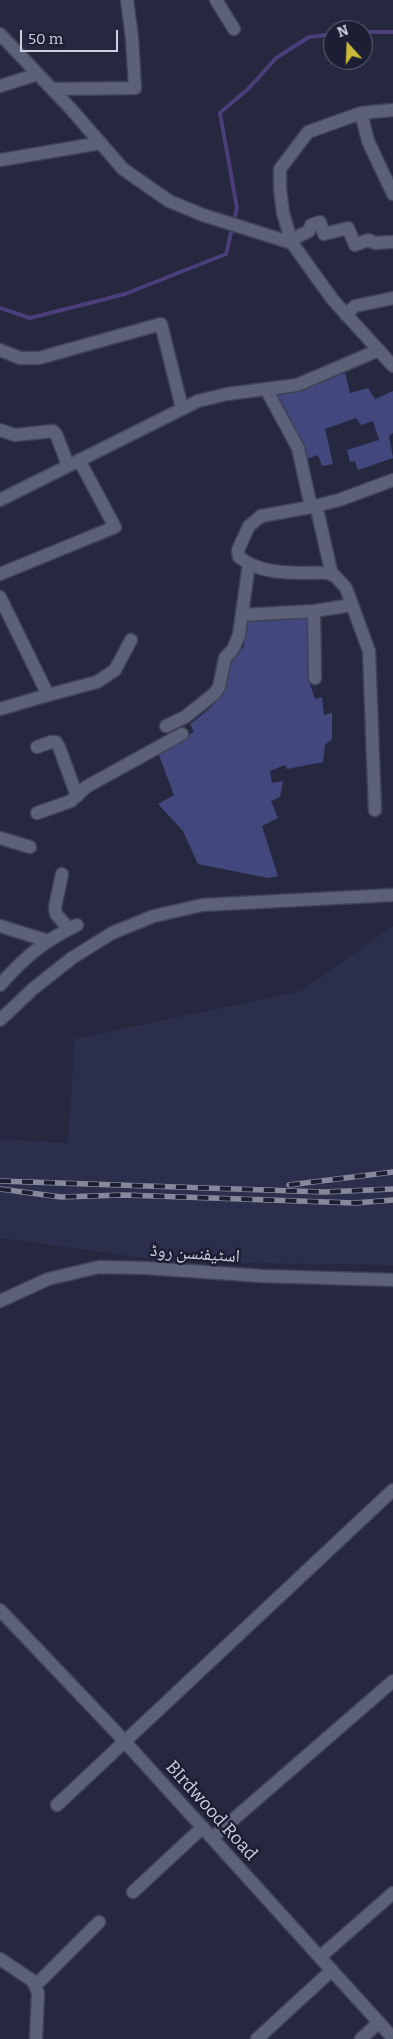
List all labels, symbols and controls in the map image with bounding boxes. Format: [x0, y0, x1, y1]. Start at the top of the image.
scale bar [22, 20, 120, 52]
north arrow [323, 20, 373, 70]
text: N [335, 22, 351, 41]
text: 50 m [28, 30, 63, 48]
street label: اسٹیفنسن روڈ [149, 1240, 241, 1268]
street label: BIrdwood Road [161, 1757, 261, 1865]

